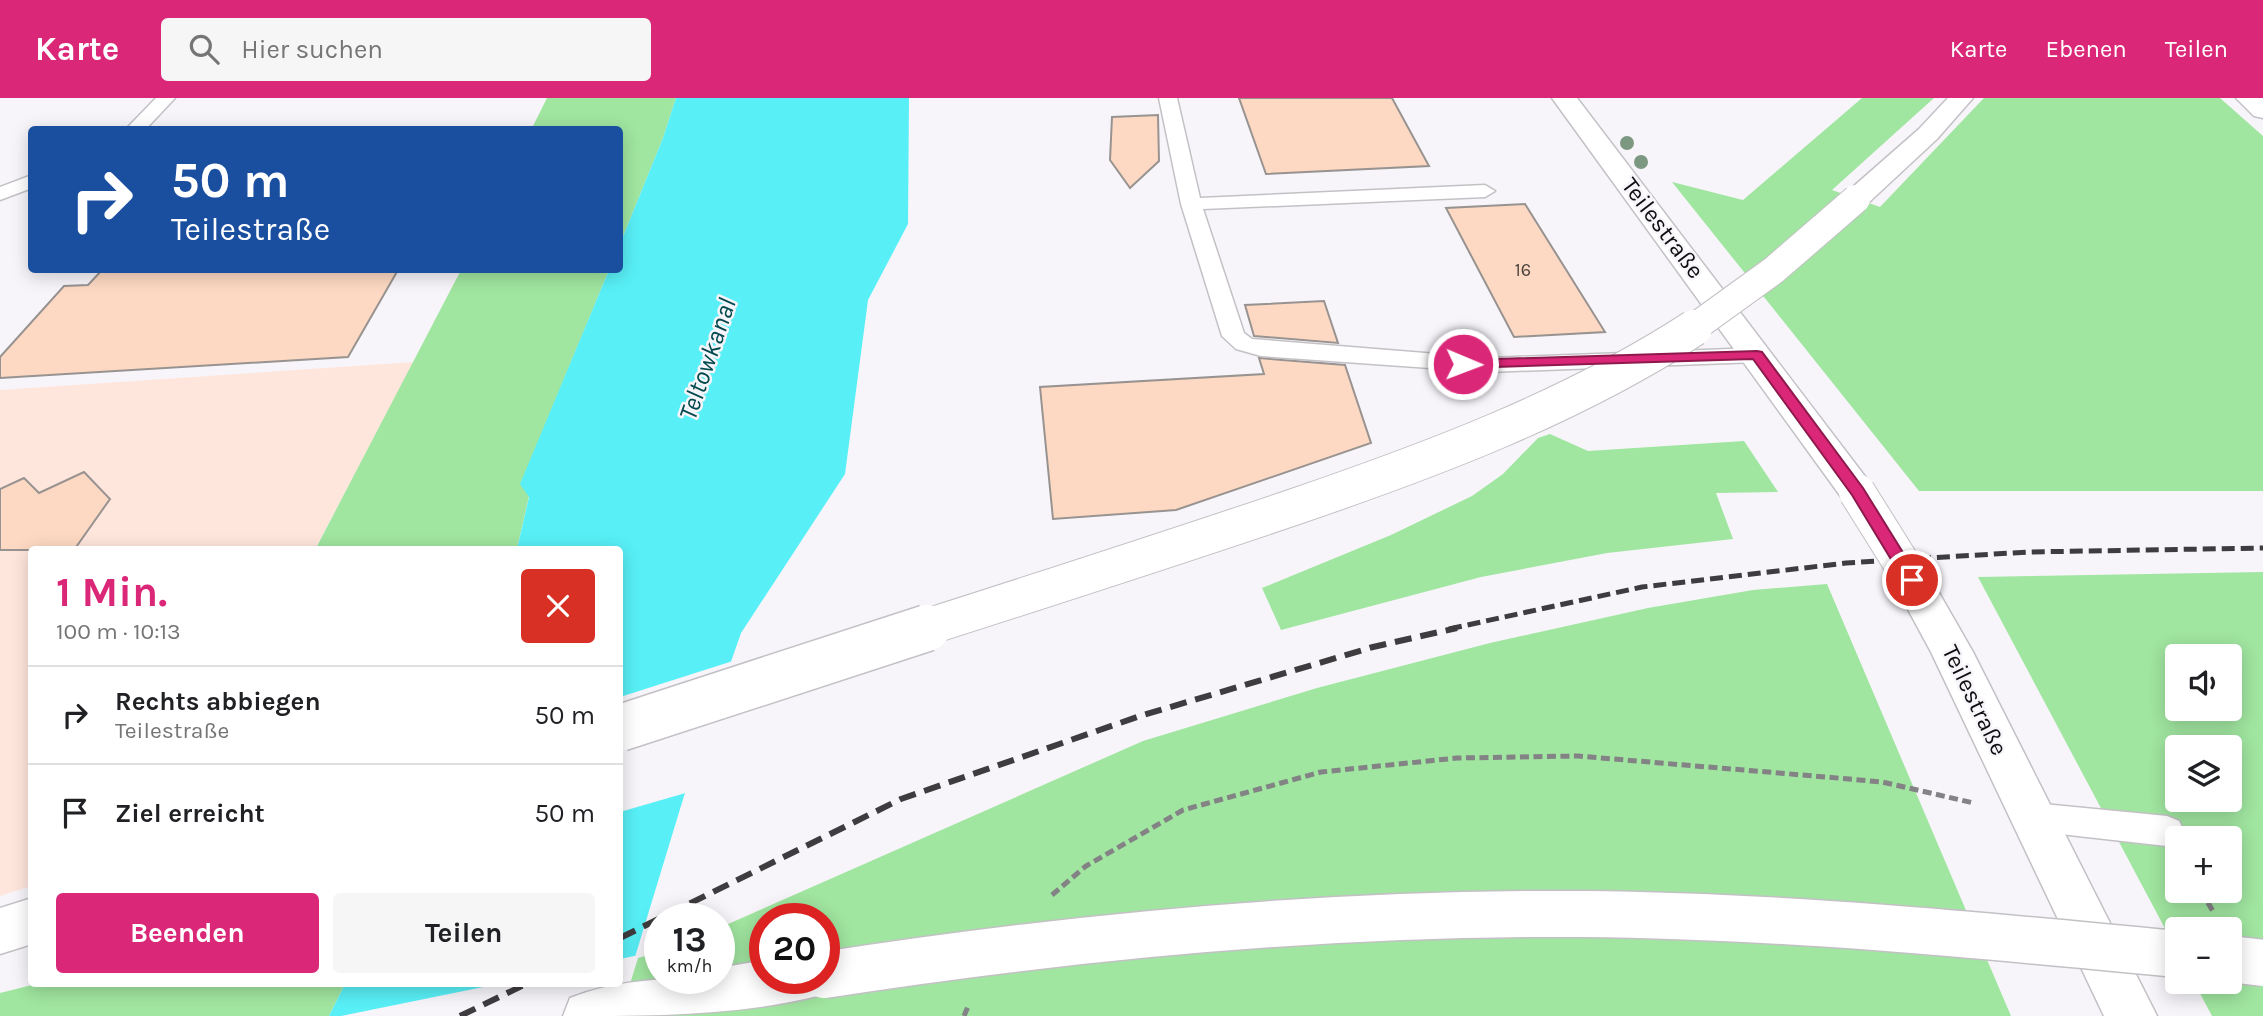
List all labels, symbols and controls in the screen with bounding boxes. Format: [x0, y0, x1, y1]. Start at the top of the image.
search box [161, 18, 651, 81]
text: Karte [35, 30, 119, 68]
icon: search [185, 30, 223, 68]
text: Hier suchen [241, 34, 383, 65]
text: Karte [1950, 35, 2007, 63]
text: Ebenen [2045, 35, 2127, 63]
text: Teilen [2165, 35, 2228, 63]
text: 50 m [171, 152, 289, 209]
icon: right [56, 154, 147, 245]
street label: Teilestraße [1616, 172, 1710, 284]
text: Teilestraße [171, 211, 330, 248]
house number: 16 [1515, 259, 1531, 281]
water label: Teltowkanal [672, 294, 743, 424]
position arrow [1426, 327, 1500, 401]
pin [1882, 550, 1942, 610]
icon: arrive [1893, 561, 1931, 599]
text: 1 Min. [56, 567, 167, 617]
button: close [521, 569, 595, 643]
text: 100 m · 10:13 [56, 618, 181, 645]
street label: Teilestraße [1936, 640, 2014, 760]
map controls [2165, 644, 2242, 994]
button: sound [2165, 644, 2242, 721]
text: Rechts abbiegen [115, 686, 321, 717]
icon: right [56, 696, 94, 734]
text: 50 m [534, 700, 595, 731]
text: Teilestraße [115, 717, 229, 744]
button: layers [2165, 735, 2242, 812]
icon: arrive [56, 794, 94, 832]
text: Ziel erreicht [115, 798, 265, 829]
text: 50 m [534, 798, 595, 829]
button: + [2165, 826, 2242, 903]
button: Beenden [56, 893, 319, 973]
button: Teilen [333, 893, 595, 973]
speed limit sign: 20 [749, 903, 840, 994]
button: − [2165, 917, 2242, 994]
text: 13 [672, 919, 707, 960]
text: km/h [667, 955, 712, 977]

